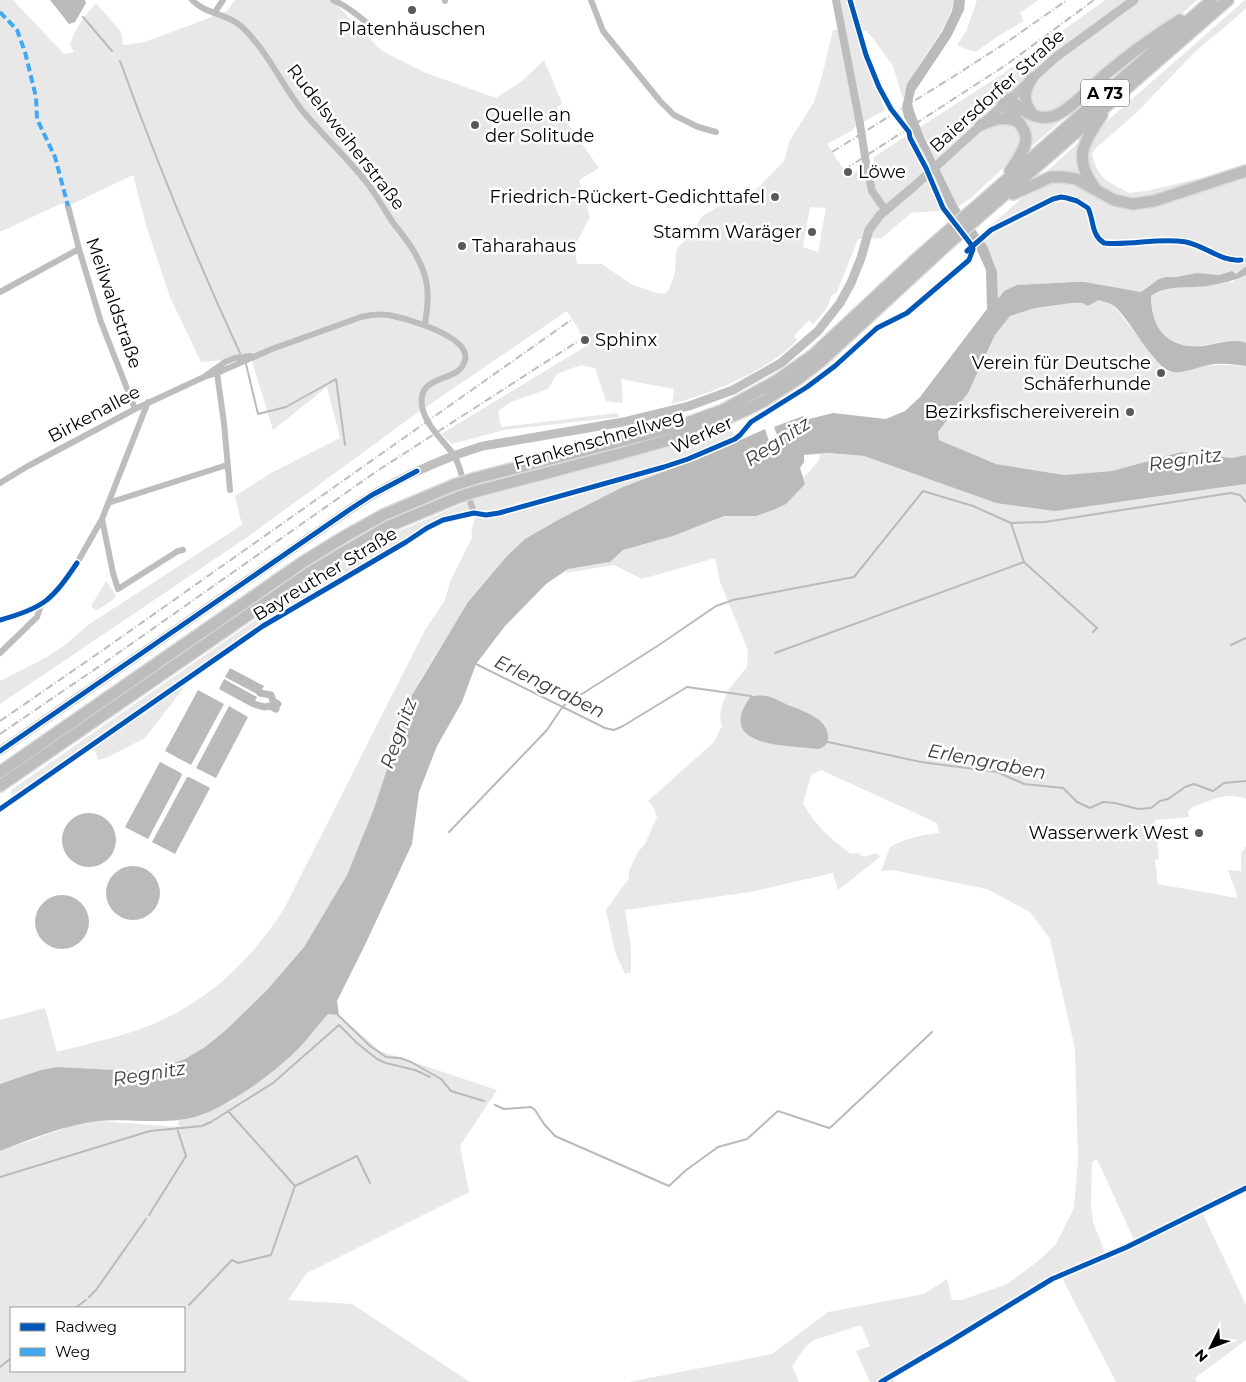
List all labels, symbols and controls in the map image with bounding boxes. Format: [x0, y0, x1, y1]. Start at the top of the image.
marker: Platenhäuschen [406, 4, 418, 16]
place label: Platenhäuschen [338, 18, 486, 40]
street label: Baiersdorfer Straße [925, 25, 1069, 157]
street label: Rudelsweiherstraße [282, 60, 410, 214]
road number: A 73 [1081, 80, 1129, 106]
place label: Quelle an der Solitude [485, 104, 595, 147]
marker: Quelle an der Solitude [469, 119, 481, 131]
place label: Löwe [858, 161, 906, 183]
marker: Löwe [842, 166, 854, 178]
place label: Friedrich-Rückert-Gedichttafel [490, 186, 765, 208]
marker: Friedrich-Rückert-Gedichttafel [769, 191, 781, 203]
place label: Stamm Waräger [653, 221, 802, 243]
marker: Stamm Waräger [806, 226, 818, 238]
street label: Meilwaldstraße [81, 235, 147, 371]
place label: Taharahaus [472, 235, 576, 257]
marker: Taharahaus [456, 240, 468, 252]
place label: Sphinx [595, 329, 657, 351]
marker: Sphinx [579, 334, 591, 346]
place label: Verein für Deutsche Schäferhunde [972, 352, 1151, 395]
marker: Verein für Deutsche Schäferhunde [1155, 367, 1167, 379]
street label: Birkenallee [44, 381, 144, 447]
place label: Bezirksfischereiverein [925, 401, 1120, 423]
street label: Frankenschnellweg [511, 405, 687, 475]
marker: Bezirksfischereiverein [1124, 406, 1136, 418]
street label: Werker [668, 411, 736, 459]
water label: Regnitz [740, 412, 815, 471]
water label: Regnitz [1147, 443, 1223, 476]
street label: Bayreuther Straße [249, 522, 401, 626]
water label: Erlengraben [491, 650, 609, 723]
water label: Regnitz [375, 694, 422, 772]
water label: Erlengraben [926, 739, 1048, 784]
place label: Wasserwerk West [1028, 822, 1189, 844]
marker: Wasserwerk West [1193, 827, 1205, 839]
water label: Regnitz [111, 1056, 188, 1091]
legend [10, 1307, 185, 1372]
text: Radweg [55, 1317, 117, 1336]
north arrow [1186, 1322, 1236, 1372]
text: Weg [55, 1342, 90, 1361]
text: N [1191, 1345, 1212, 1366]

